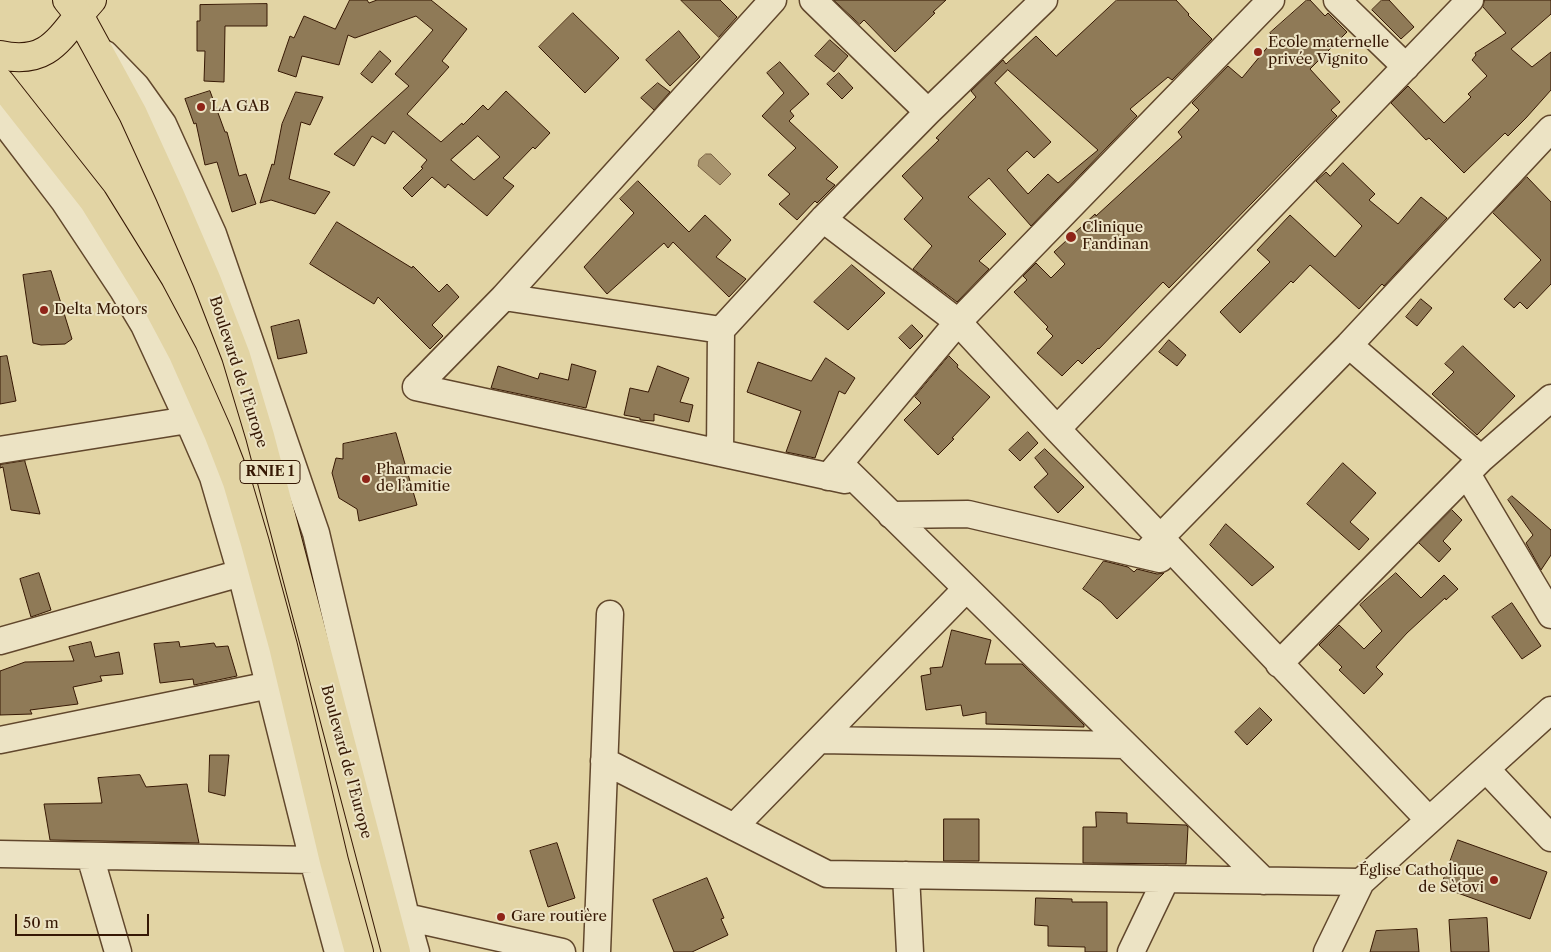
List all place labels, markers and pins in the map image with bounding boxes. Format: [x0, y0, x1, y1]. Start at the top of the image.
place label: Ecole maternelle privée Vignito [1268, 34, 1389, 69]
marker: Ecole maternelle privée Vignito [1252, 46, 1264, 58]
place label: LA GAB [211, 98, 269, 116]
marker: LA GAB [195, 101, 207, 113]
place label: Clinique Fandinan [1082, 219, 1149, 254]
marker: Clinique Fandinan [1064, 230, 1078, 244]
place label: Delta Motors [54, 301, 148, 319]
marker: Delta Motors [38, 304, 50, 316]
place label: Pharmacie de l’amitie [376, 461, 452, 496]
marker: Pharmacie de l’amitie [360, 473, 372, 485]
place label: Église Catholique de Sètovi [1359, 862, 1484, 897]
marker: Église Catholique de Sètovi [1488, 874, 1500, 886]
place label: Gare routière [511, 908, 607, 926]
marker: Gare routière [495, 911, 507, 923]

